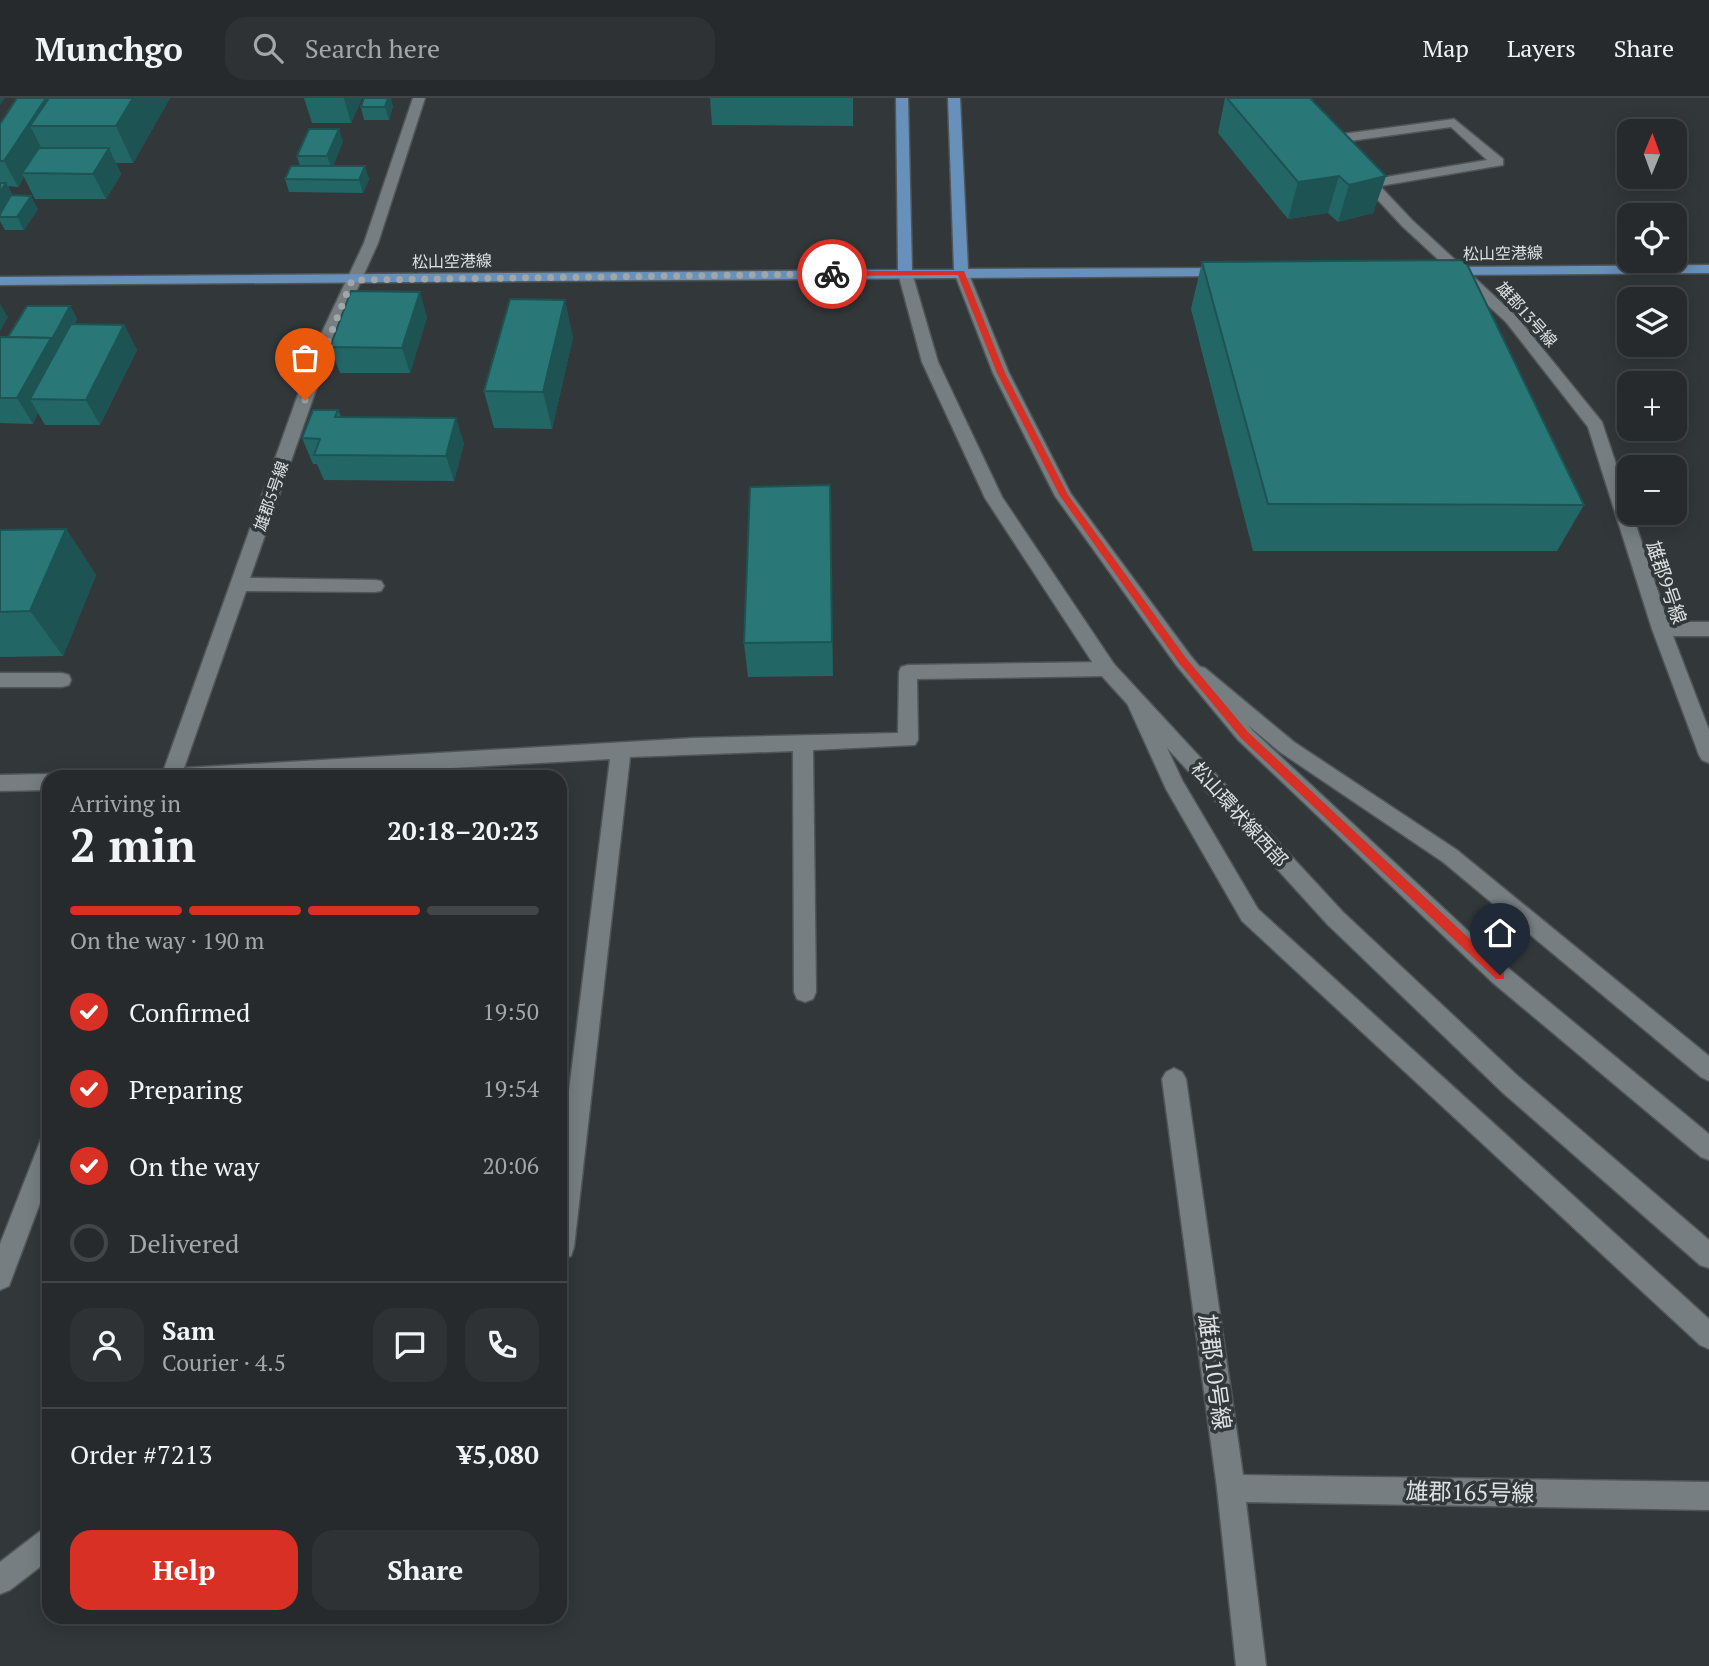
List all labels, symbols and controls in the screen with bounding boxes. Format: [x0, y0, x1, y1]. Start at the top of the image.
search box [225, 17, 715, 80]
text: Munchgo [35, 27, 183, 70]
icon: search [249, 29, 287, 67]
text: Search here [305, 31, 440, 65]
text: Map [1422, 32, 1469, 64]
text: Layers [1507, 32, 1576, 64]
text: Share [1614, 32, 1674, 64]
north arrow [1617, 119, 1687, 189]
map controls [1617, 119, 1687, 525]
button: locate [1617, 203, 1687, 273]
courier [797, 239, 867, 309]
street label: 松山空港線 [1463, 241, 1543, 265]
street label: 松山空港線 [412, 249, 492, 273]
icon: bike [813, 255, 851, 293]
street label: 雄郡13号線 [1492, 277, 1562, 351]
button: layers [1617, 287, 1687, 357]
pin [275, 328, 335, 400]
icon: bag [286, 339, 324, 377]
button: + [1617, 371, 1687, 441]
button: − [1617, 455, 1687, 525]
street label: 雄郡5号線 [249, 458, 293, 534]
street label: 雄郡9号線 [1641, 537, 1693, 627]
street label: 松山環状線西部 [1186, 756, 1294, 872]
text: Arriving in [70, 788, 181, 819]
text: 20:18–20:23 [387, 813, 539, 847]
text: 2 min [70, 814, 196, 875]
pin [1470, 903, 1530, 975]
icon: home [1481, 914, 1519, 952]
text: On the way · 190 m [70, 925, 264, 956]
icon: check [70, 993, 108, 1031]
text: Confirmed [129, 995, 250, 1029]
text: 19:50 [482, 996, 539, 1027]
icon: check [70, 1070, 108, 1108]
text: Preparing [129, 1072, 242, 1106]
text: 19:54 [482, 1073, 539, 1104]
icon: check [70, 1147, 108, 1185]
text: On the way [129, 1149, 260, 1183]
text: 20:06 [482, 1150, 539, 1181]
text: Delivered [129, 1226, 239, 1260]
button: person [70, 1308, 144, 1382]
button: chat [373, 1308, 447, 1382]
button: phone [465, 1308, 539, 1382]
street label: 雄郡10号線 [1192, 1312, 1238, 1432]
text: Sam [162, 1313, 215, 1347]
text: Courier · 4.5 [162, 1347, 286, 1378]
text: Order #7213 [70, 1437, 212, 1471]
text: ¥5,080 [458, 1437, 539, 1471]
street label: 雄郡165号線 [1405, 1475, 1535, 1509]
button: Help [70, 1530, 298, 1610]
button: Share [312, 1530, 539, 1610]

